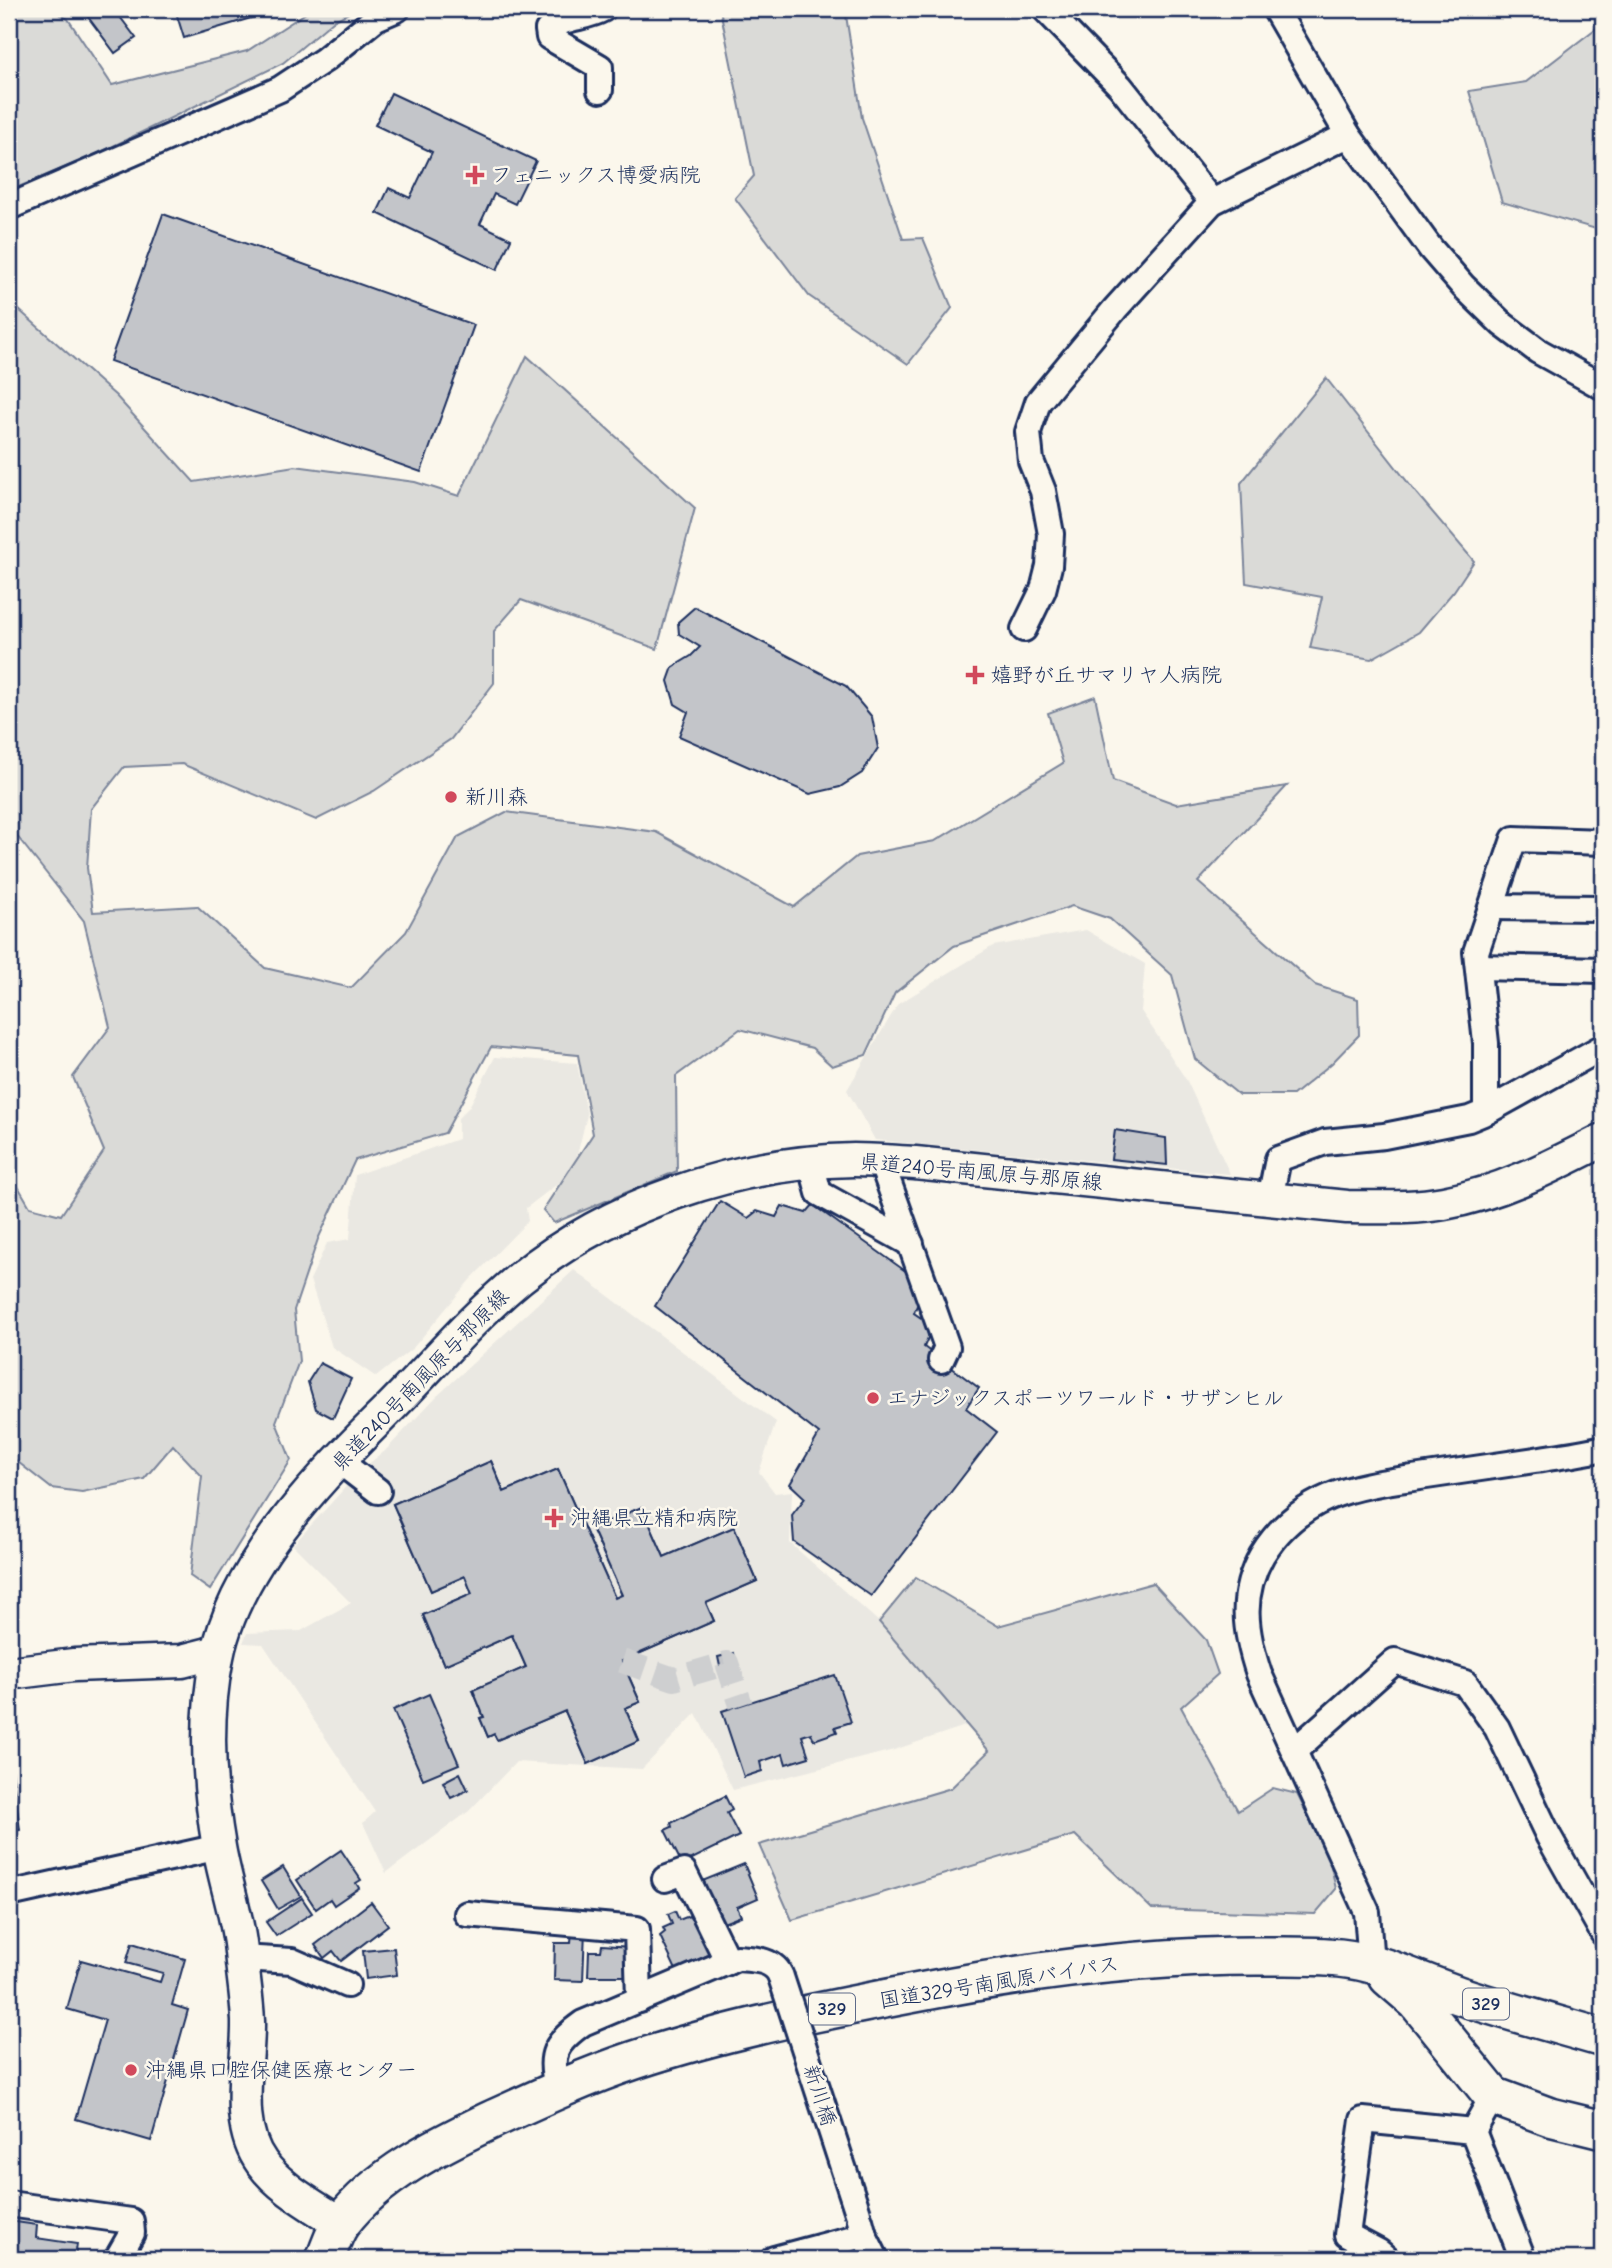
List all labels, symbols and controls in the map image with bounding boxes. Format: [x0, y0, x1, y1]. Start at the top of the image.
place label: フェニックス博愛病院 [491, 163, 701, 187]
marker: フェニックス博愛病院 [465, 165, 485, 185]
place label: 嬉野が丘サマリヤ人病院 [991, 663, 1222, 687]
marker: 嬉野が丘サマリヤ人病院 [965, 665, 985, 685]
place label: 新川森 [465, 785, 528, 809]
marker: 新川森 [443, 789, 459, 805]
street label: 県道240号南風原与那原線 [858, 1149, 1104, 1195]
street label: 県道240号南風原与那原線 [327, 1284, 513, 1476]
place label: エナジックスポーツワールド・サザンヒル [887, 1386, 1284, 1410]
marker: エナジックスポーツワールド・サザンヒル [865, 1390, 881, 1406]
place label: 沖縄県立精和病院 [570, 1506, 738, 1530]
marker: 沖縄県立精和病院 [544, 1508, 564, 1528]
street label: 国道329号南風原バイパス [877, 1951, 1121, 2013]
road number: 329 [1463, 1988, 1509, 2020]
road number: 329 [809, 1994, 855, 2024]
place label: 沖縄県口腔保健医療センター [145, 2058, 417, 2082]
street label: 新川橋 [799, 2061, 841, 2129]
marker: 沖縄県口腔保健医療センター [123, 2062, 139, 2078]

